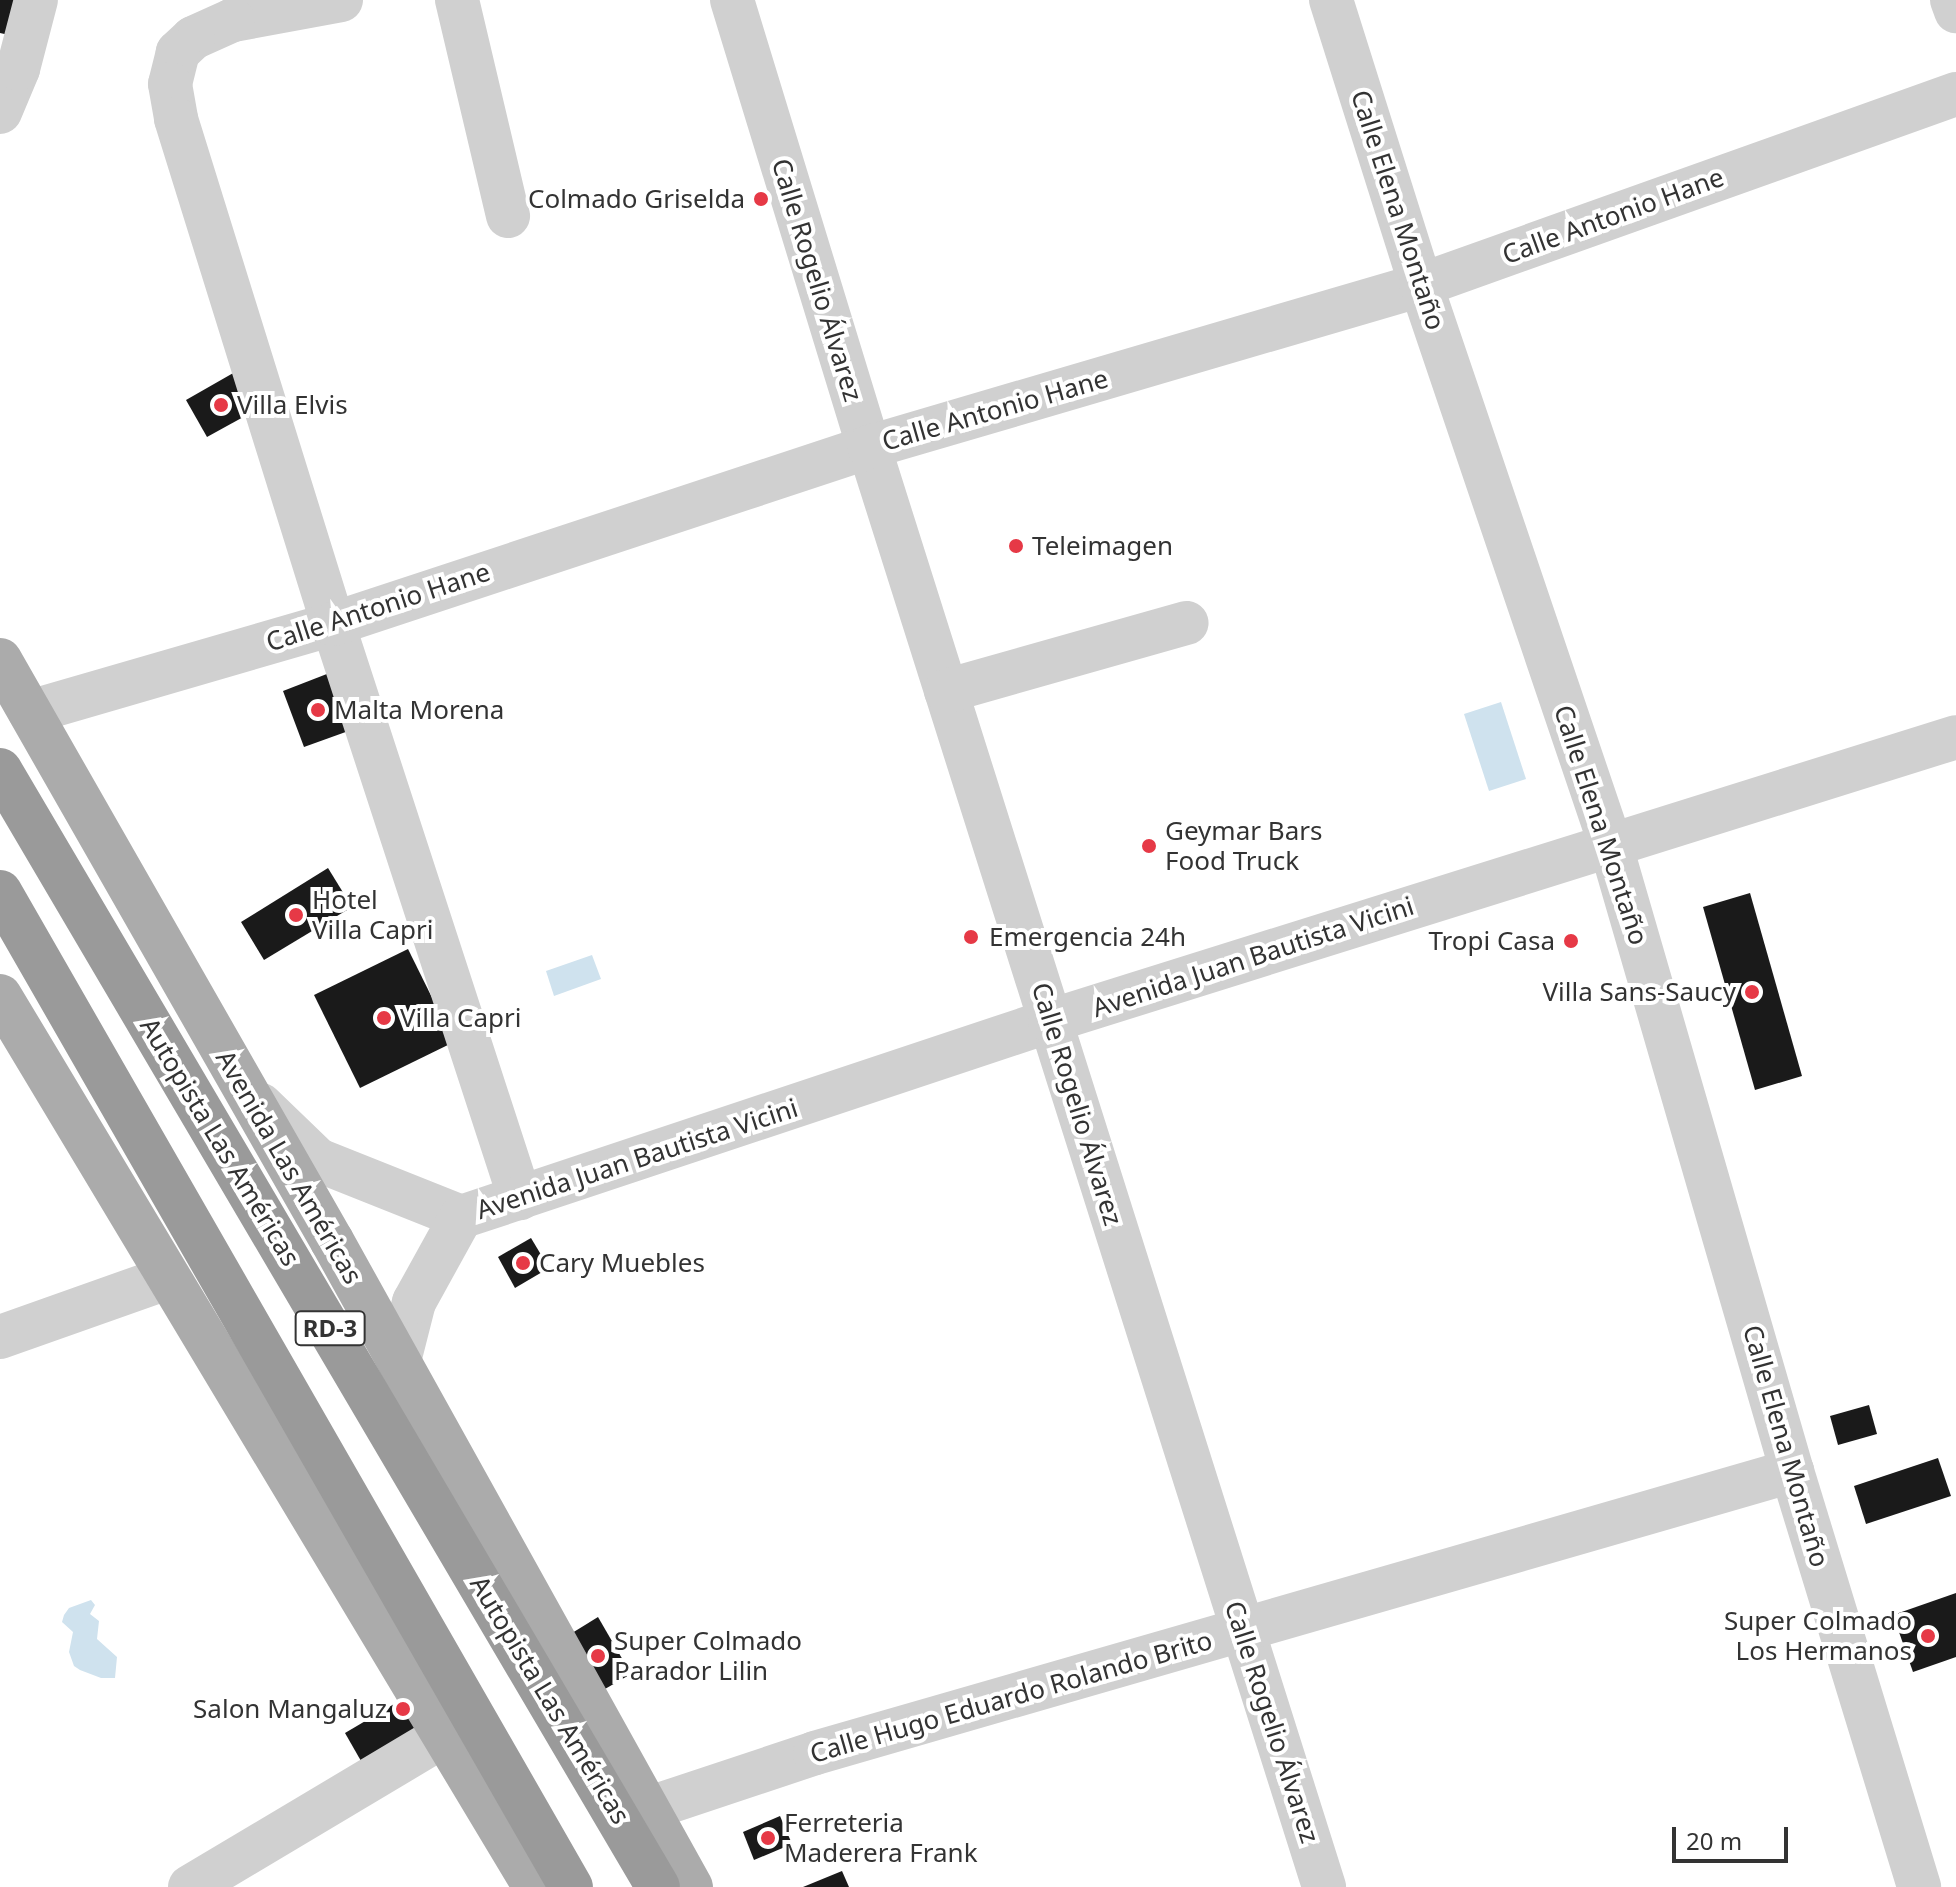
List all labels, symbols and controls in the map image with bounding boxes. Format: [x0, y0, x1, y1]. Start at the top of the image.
street label: Calle Elena Montaño [1344, 86, 1452, 334]
street label: Calle Rogelio Álvarez [765, 155, 869, 405]
street label: Calle Antonio Hane [1498, 161, 1728, 271]
place label: Colmado Griselda [528, 183, 745, 215]
marker: Colmado Griselda [752, 190, 770, 208]
street label: Calle Antonio Hane [878, 363, 1112, 457]
place label: Villa Elvis [237, 389, 348, 421]
marker: Villa Elvis [212, 396, 230, 414]
place label: Teleimagen [1032, 530, 1173, 562]
marker: Teleimagen [1007, 537, 1025, 555]
street label: Calle Antonio Hane [262, 556, 494, 658]
place label: Malta Morena [334, 694, 504, 726]
marker: Malta Morena [309, 701, 327, 719]
street label: Calle Elena Montaño [1547, 701, 1655, 949]
place label: Geymar Bars Food Truck [1165, 815, 1322, 876]
marker: Geymar Bars Food Truck [1140, 837, 1158, 855]
place label: Hotel Villa Capri [312, 884, 434, 946]
street label: Avenida Juan Bautista Vicini [1088, 890, 1418, 1024]
marker: Hotel Villa Capri [287, 906, 305, 924]
place label: Emergencia 24h [989, 921, 1186, 953]
place label: Tropi Casa [1428, 925, 1555, 957]
marker: Emergencia 24h [960, 926, 982, 948]
marker: Tropi Casa [1562, 932, 1580, 950]
place label: Villa Sans-Saucy [1543, 976, 1736, 1008]
street label: Calle Rogelio Álvarez [1025, 979, 1129, 1229]
marker: Villa Sans-Saucy [1743, 983, 1761, 1001]
place label: Villa Capri [400, 1002, 522, 1034]
marker: Villa Capri [375, 1009, 393, 1027]
street label: Autopista Las Américas [134, 1012, 306, 1272]
street label: Avenida Las Américas [209, 1045, 369, 1289]
street label: Avenida Juan Bautista Vicini [472, 1092, 802, 1226]
place label: Cary Muebles [539, 1247, 705, 1279]
marker: Cary Muebles [514, 1254, 532, 1272]
road number: RD-3 [294, 1308, 366, 1348]
street label: Calle Elena Montaño [1737, 1321, 1835, 1571]
street label: Autopista Las Américas [464, 1570, 636, 1830]
street label: Calle Rogelio Álvarez [1218, 1597, 1326, 1847]
place label: Super Colmado Los Hermanos [1724, 1605, 1912, 1666]
place label: Super Colmado Parador Lilin [614, 1625, 802, 1686]
street label: Calle Hugo Eduardo Rolando Brito [806, 1625, 1216, 1769]
marker: Super Colmado Los Hermanos [1919, 1627, 1937, 1645]
marker: Super Colmado Parador Lilin [589, 1647, 607, 1665]
place label: Salon Mangaluz [193, 1693, 387, 1725]
marker: Salon Mangaluz [394, 1700, 412, 1718]
place label: Ferreteria Maderera Frank [784, 1807, 978, 1868]
scale bar [1676, 1811, 1792, 1861]
text: 20 m [1686, 1824, 1742, 1857]
marker: Ferreteria Maderera Frank [759, 1829, 777, 1847]

